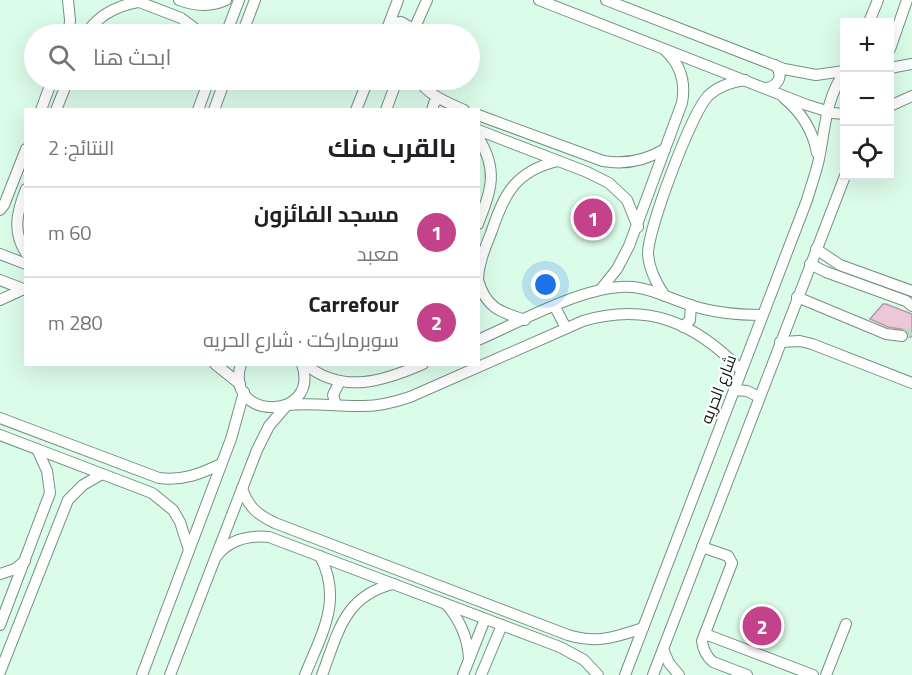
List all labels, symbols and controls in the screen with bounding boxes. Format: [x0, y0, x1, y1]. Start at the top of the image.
map controls [840, 18, 894, 180]
button: + [840, 18, 894, 72]
search box [24, 24, 480, 90]
text: ابحث هنا [93, 40, 171, 74]
icon: search [45, 41, 78, 74]
button: − [840, 72, 894, 126]
button: locate [840, 126, 894, 180]
text: بالقرب منك [328, 128, 456, 167]
text: النتائج: 2 [48, 132, 114, 163]
pin: 1 [574, 196, 612, 240]
text: مسجد الفائزون [254, 197, 399, 231]
text: 60 m [48, 217, 92, 248]
text: 1 [431, 217, 442, 248]
text: معبد [357, 238, 399, 269]
your location [531, 270, 560, 299]
text: Carrefour [308, 287, 399, 321]
text: 280 m [48, 307, 103, 338]
text: 2 [431, 307, 442, 338]
text: سوبرماركت · شارع الحريه [203, 324, 399, 355]
street label: شارع الحريه [694, 351, 742, 427]
pin: 2 [742, 604, 782, 648]

